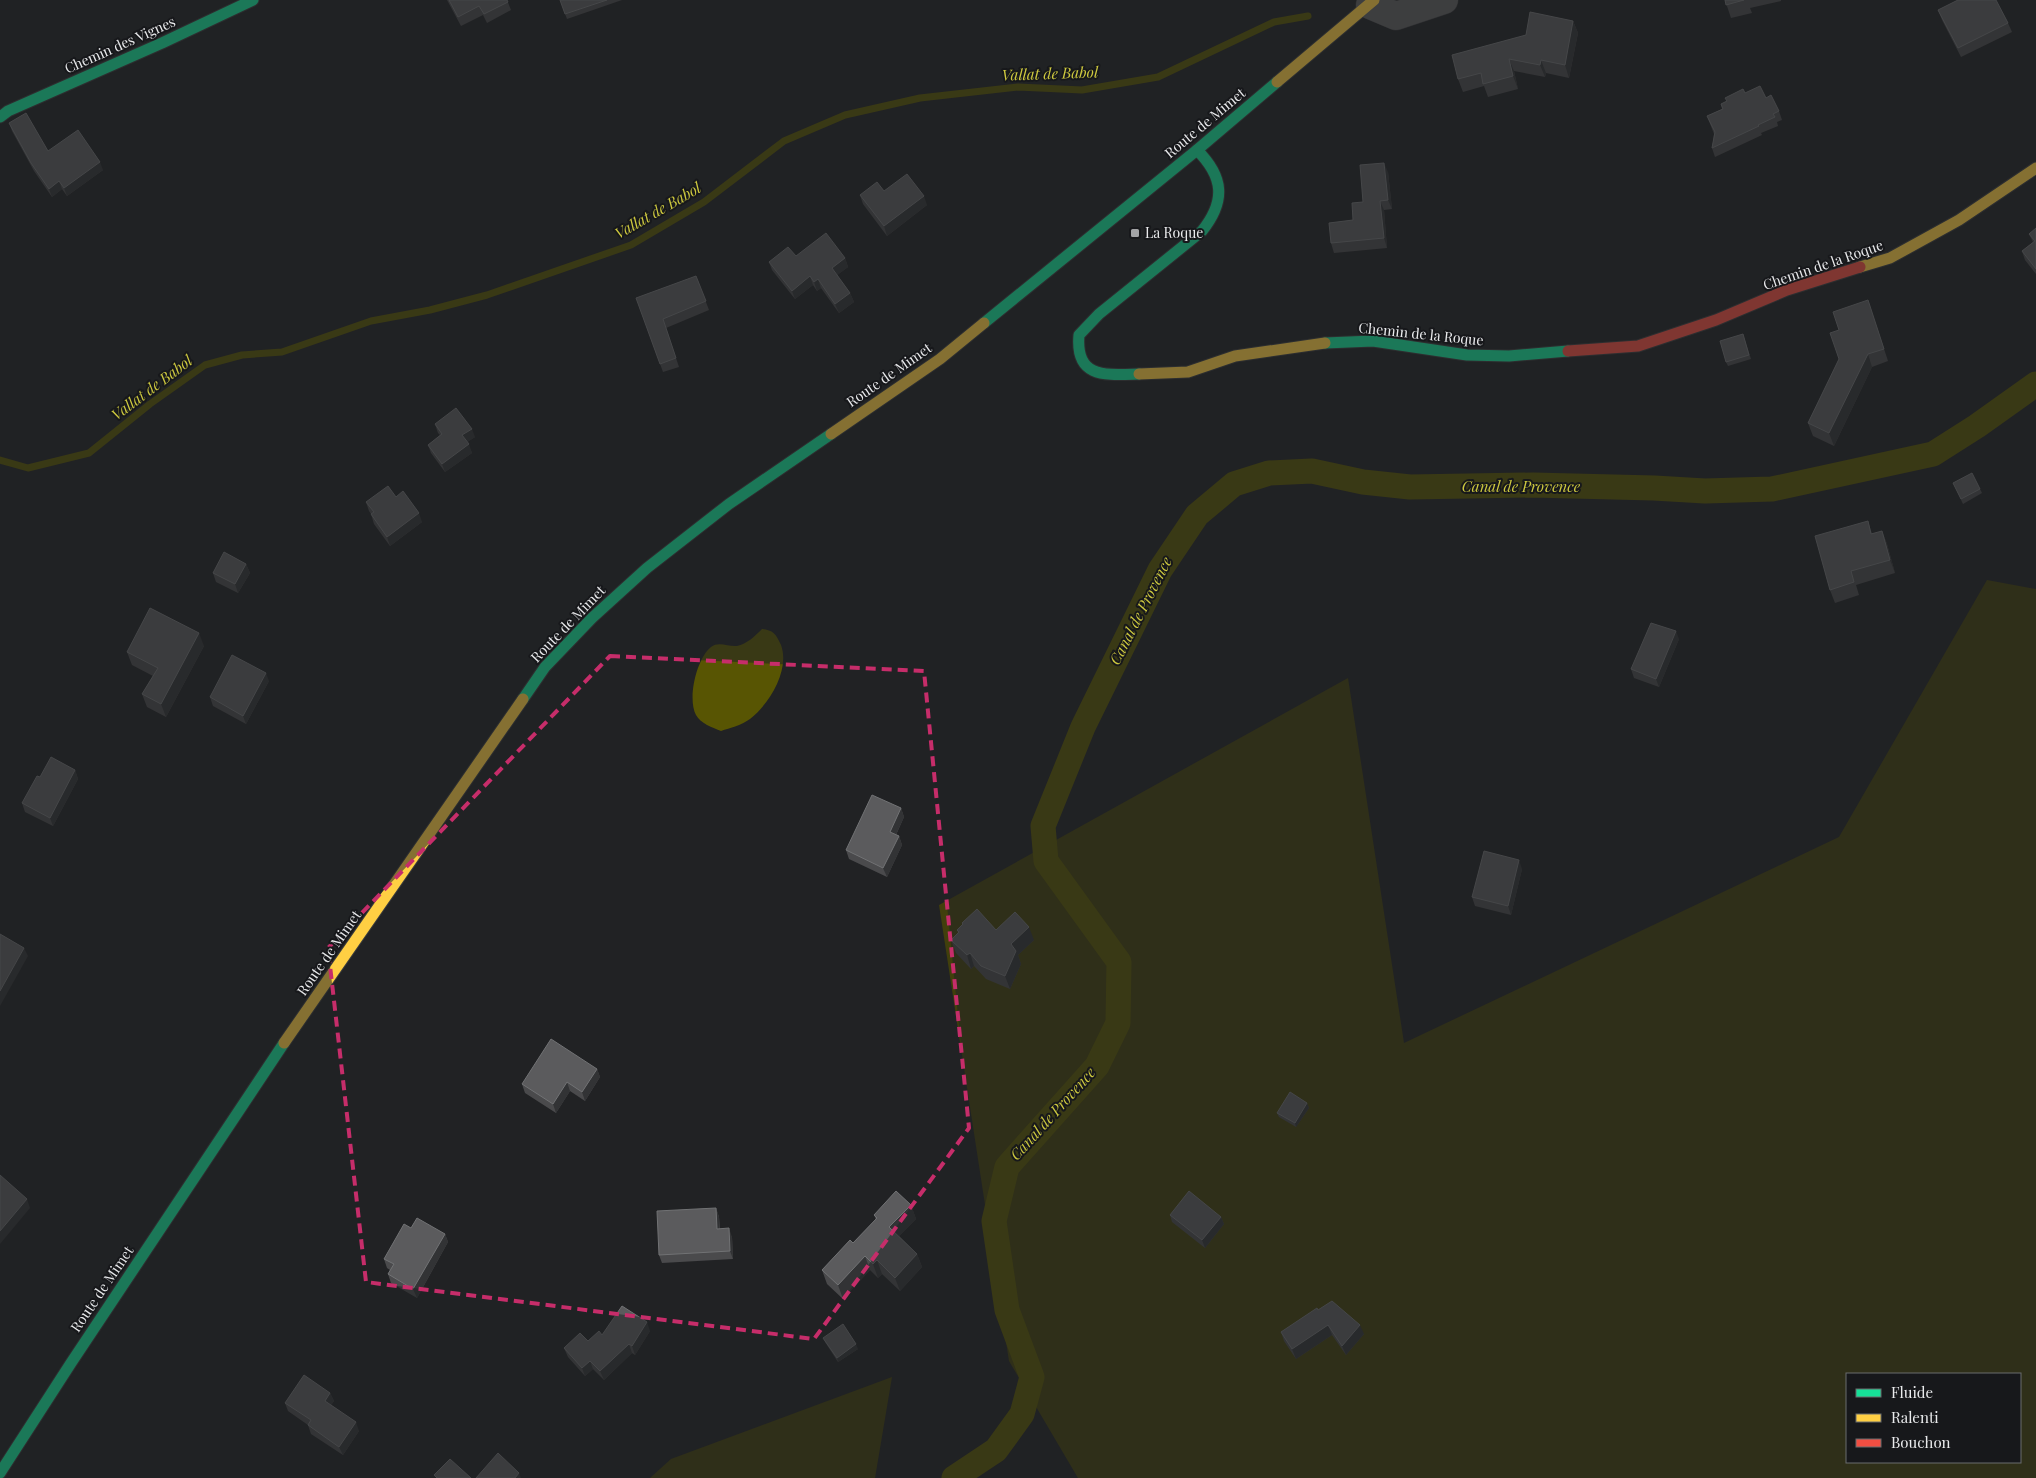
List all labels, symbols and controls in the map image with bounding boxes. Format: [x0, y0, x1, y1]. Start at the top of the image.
street label: Chemin des Vignes [61, 12, 178, 78]
water label: Vallat de Babol [1001, 61, 1099, 85]
street label: Route de Mimet [1160, 83, 1250, 162]
water label: Vallat de Babol [611, 177, 705, 243]
place label: La Roque [1145, 223, 1203, 242]
marker: La Roque [1129, 227, 1141, 239]
street label: Chemin de la Roque [1760, 235, 1885, 294]
street label: Chemin de la Roque [1358, 317, 1485, 350]
street label: Route de Mimet [842, 338, 936, 411]
water label: Vallat de Babol [107, 350, 197, 424]
water label: Canal de Provence [1462, 476, 1581, 496]
water label: Canal de Provence [1104, 553, 1176, 668]
street label: Route de Mimet [526, 580, 610, 666]
street label: Route de Mimet [292, 906, 366, 999]
water label: Canal de Provence [1005, 1062, 1100, 1164]
street label: Route de Mimet [66, 1241, 138, 1335]
legend [1846, 1373, 2021, 1463]
text: Fluide [1891, 1382, 1933, 1402]
text: Ralenti [1891, 1407, 1939, 1427]
text: Bouchon [1891, 1432, 1951, 1452]

